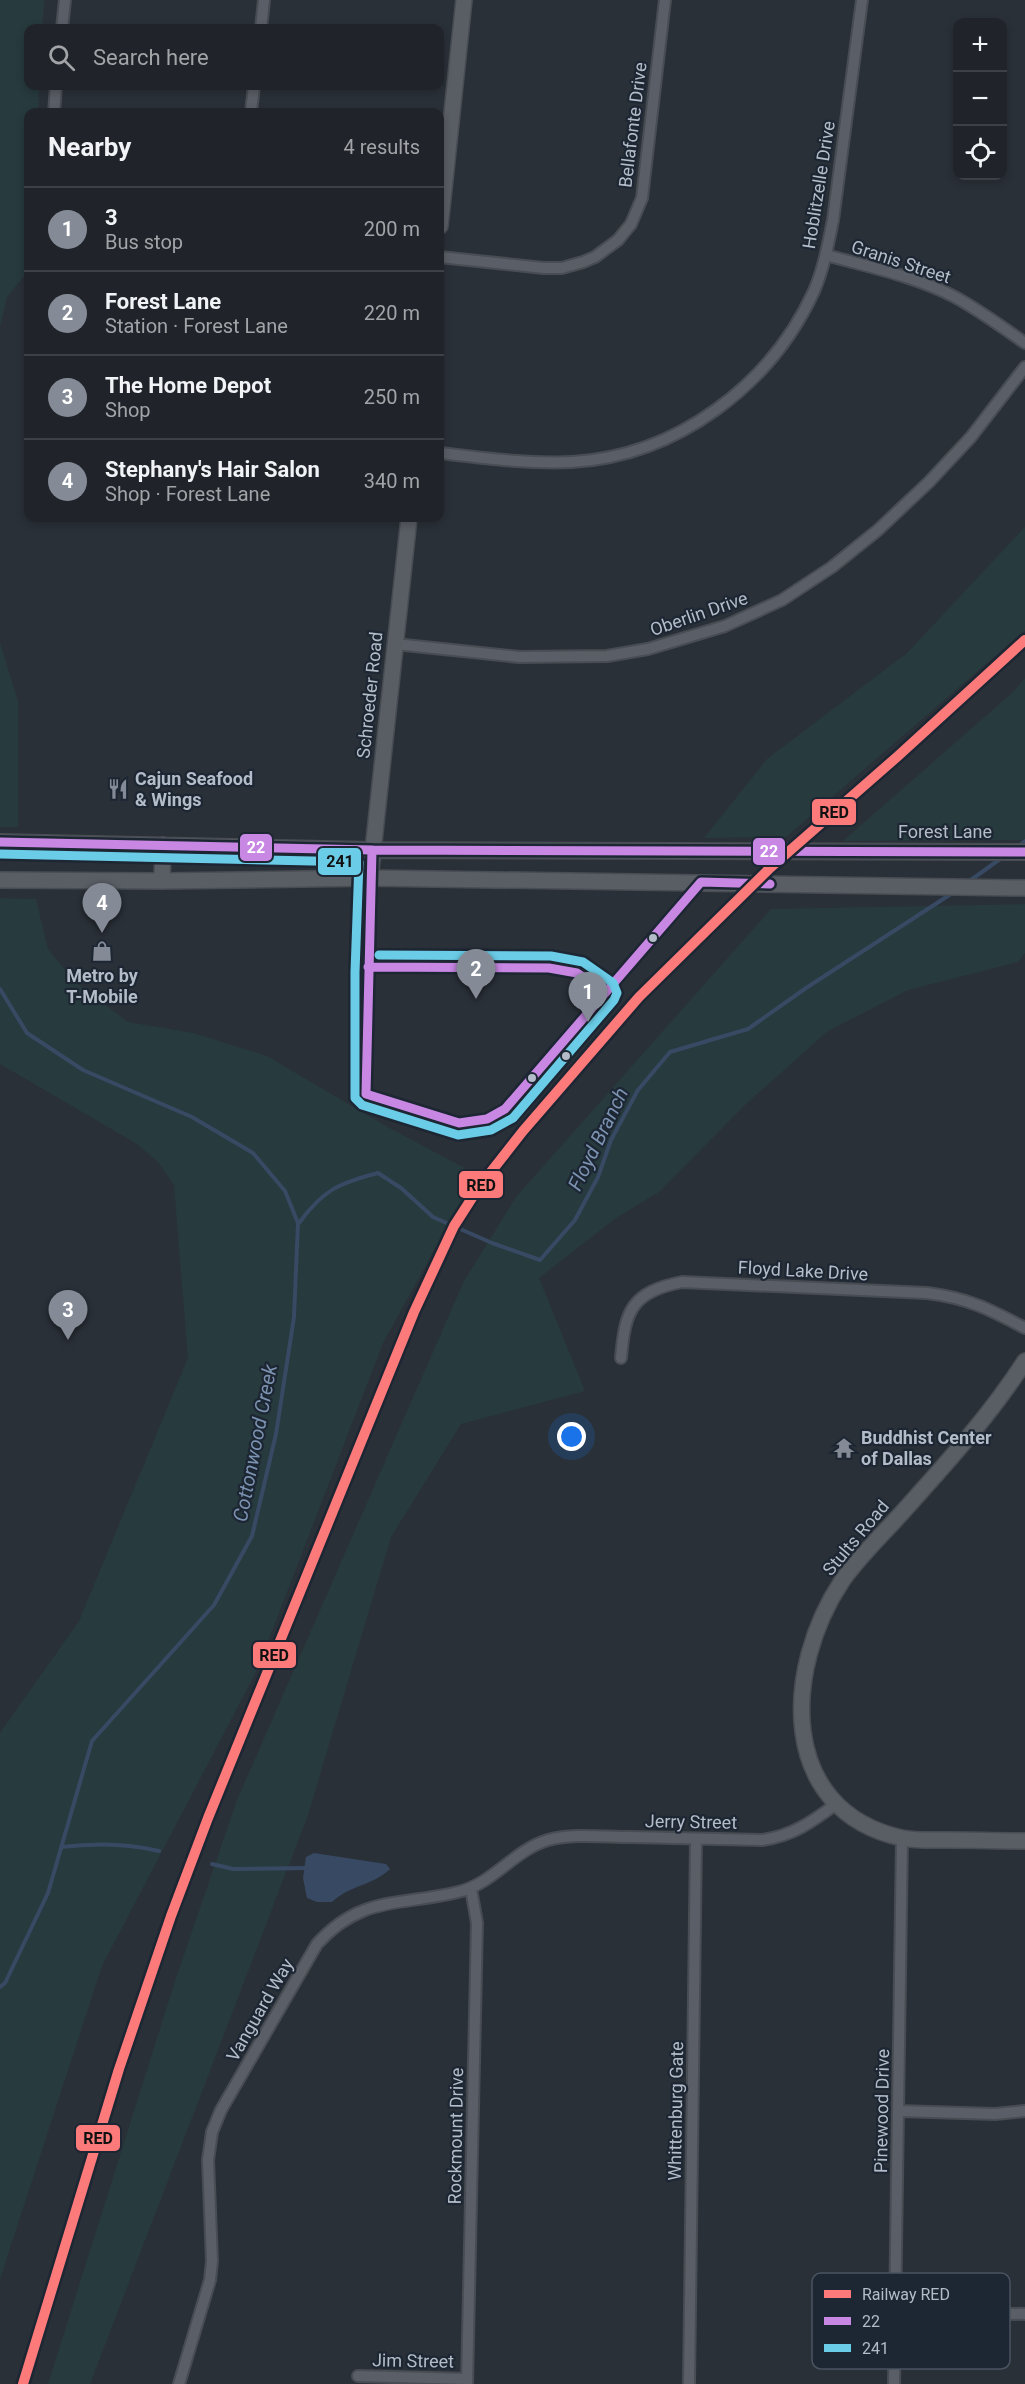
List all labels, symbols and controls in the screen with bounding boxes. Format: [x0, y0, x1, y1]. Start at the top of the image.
map controls [953, 18, 1007, 180]
button: + [953, 18, 1007, 72]
search box [24, 24, 444, 90]
icon: search [45, 41, 78, 74]
text: Search here [93, 45, 209, 70]
street label: Bellafonte Drive [614, 61, 651, 189]
button: − [953, 72, 1007, 126]
street label: Hoblitzelle Drive [798, 119, 839, 250]
button: locate [953, 126, 1007, 180]
text: Nearby [48, 132, 131, 162]
text: 4 results [344, 135, 420, 159]
text: 3 [105, 205, 118, 230]
text: 1 [62, 217, 73, 241]
text: 200 m [364, 217, 420, 241]
text: Bus stop [105, 230, 183, 254]
street label: Granis Street [849, 236, 954, 288]
text: Forest Lane [105, 289, 221, 314]
text: 2 [62, 301, 73, 325]
text: 220 m [364, 301, 420, 325]
text: Station · Forest Lane [105, 314, 288, 338]
text: The Home Depot [105, 373, 271, 398]
text: 3 [62, 385, 73, 409]
text: 250 m [364, 385, 420, 409]
text: Shop [105, 398, 151, 422]
text: Stephany's Hair Salon [105, 457, 320, 482]
text: 4 [62, 469, 73, 493]
text: 340 m [364, 469, 420, 493]
text: Shop · Forest Lane [105, 482, 270, 506]
street label: Oberlin Drive [647, 587, 750, 640]
street label: Schroeder Road [352, 631, 387, 759]
place label: Cajun Seafood & Wings [135, 768, 253, 810]
restaurant icon: Cajun Seafood & Wings [106, 777, 130, 801]
line badge: RED [811, 798, 857, 826]
text: RED [819, 803, 849, 822]
street label: Forest Lane [898, 821, 992, 842]
line badge: 22 [239, 833, 273, 862]
line badge: 22 [752, 837, 786, 866]
text: 22 [247, 838, 265, 857]
text: 22 [760, 842, 778, 861]
line badge: 241 [317, 847, 362, 876]
text: 241 [326, 852, 354, 871]
pin: 4 [82, 884, 122, 933]
unlabelled marker [647, 932, 659, 944]
shop icon: Metro by T-Mobile [90, 939, 114, 963]
pin: 2 [456, 950, 496, 999]
place label: Metro by T-Mobile [66, 965, 139, 1007]
pin: 1 [568, 972, 608, 1022]
unlabelled marker [560, 1050, 572, 1062]
unlabelled marker [526, 1072, 538, 1084]
water label: Floyd Branch [563, 1084, 633, 1194]
line badge: RED [458, 1170, 504, 1199]
text: RED [466, 1176, 496, 1195]
street label: Floyd Lake Drive [737, 1257, 869, 1284]
pin: 3 [48, 1290, 88, 1340]
water label: Cottonwood Creek [228, 1361, 282, 1524]
your location [557, 1422, 586, 1451]
place label: Buddhist Center of Dallas [861, 1427, 992, 1469]
temple icon: Buddhist Center of Dallas [832, 1436, 856, 1460]
street label: Stults Road [818, 1496, 893, 1580]
line badge: RED [252, 1641, 297, 1669]
text: RED [259, 1646, 289, 1665]
street label: Jerry Street [645, 1810, 737, 1833]
street label: Vanguard Way [222, 1954, 298, 2065]
street label: Whittenburg Gate [664, 2041, 687, 2181]
street label: Pinewood Drive [870, 2049, 893, 2173]
street label: Rockmount Drive [444, 2068, 467, 2204]
line badge: RED [75, 2124, 121, 2152]
text: RED [83, 2129, 113, 2148]
legend [812, 2273, 1010, 2369]
text: Railway RED [862, 2285, 950, 2304]
text: 22 [862, 2312, 880, 2331]
text: 241 [862, 2339, 889, 2358]
street label: Jim Street [372, 2349, 454, 2372]

